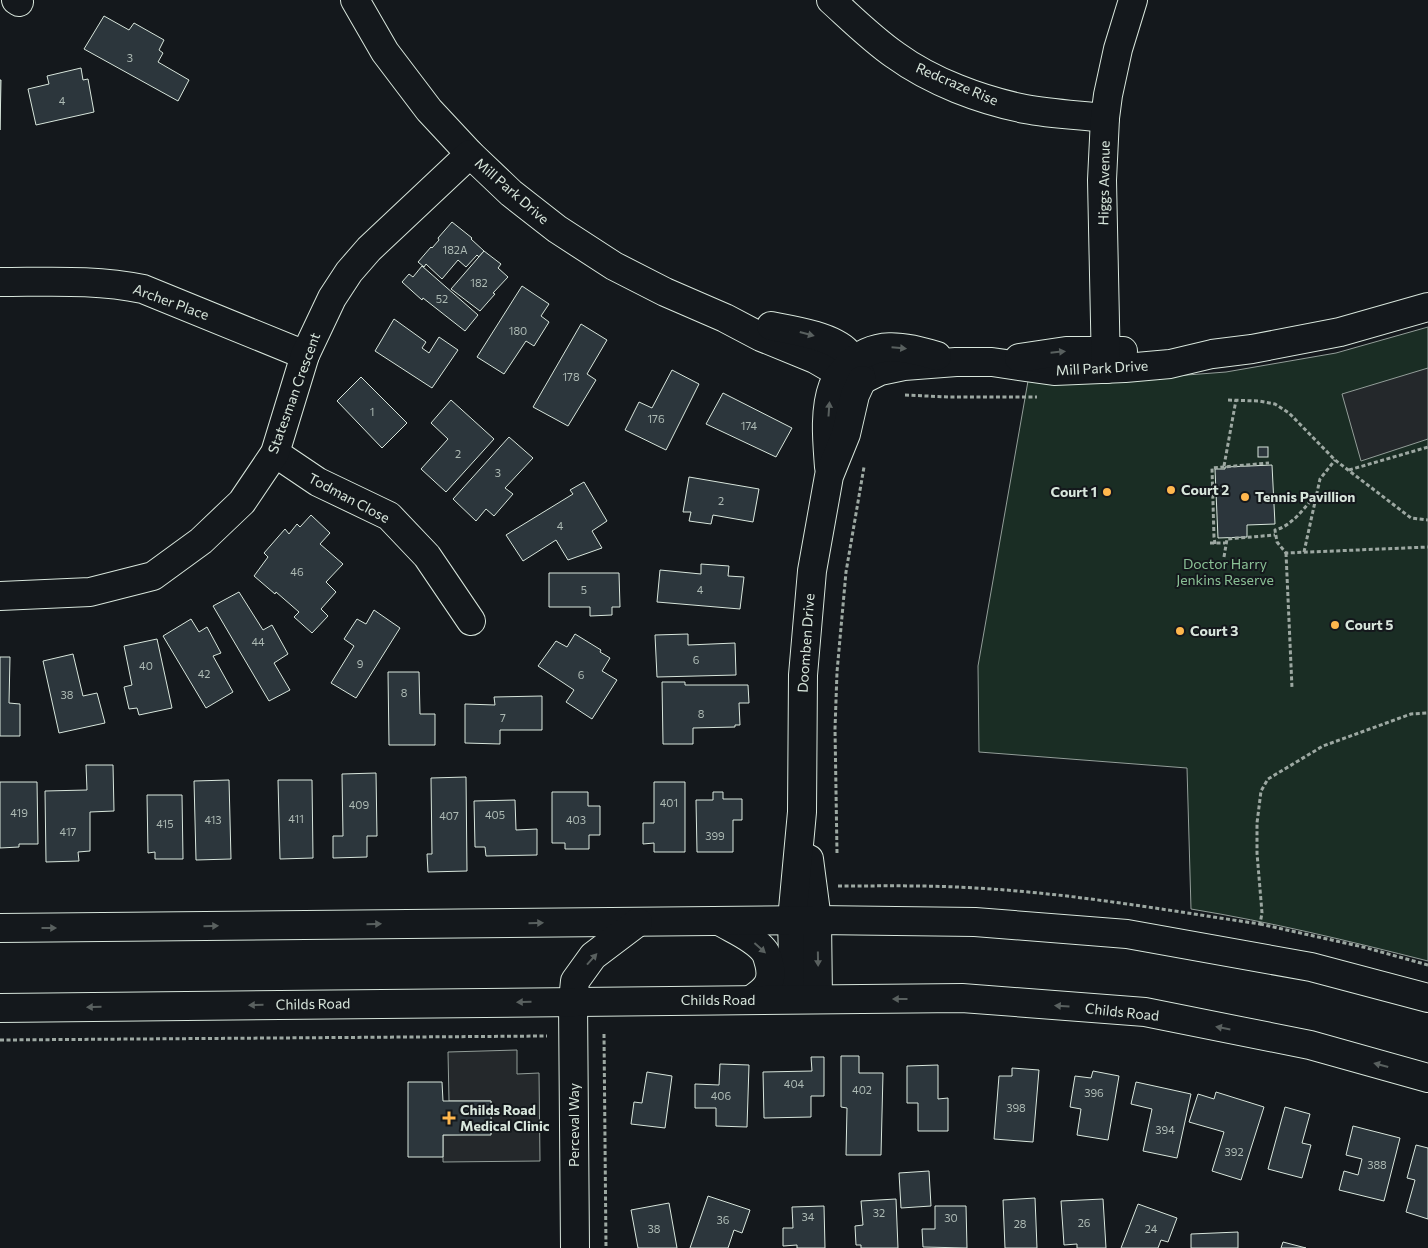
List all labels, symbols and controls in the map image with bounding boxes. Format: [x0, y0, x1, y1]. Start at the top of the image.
house number: 3 [127, 51, 133, 64]
street label: Redcraze Rise [913, 59, 1001, 109]
house number: 4 [59, 94, 66, 107]
street label: Higgs Avenue [1094, 140, 1113, 226]
street label: Mill Park Drive [472, 154, 553, 227]
house number: 182A [442, 243, 468, 256]
house number: 182 [470, 276, 488, 289]
street label: Archer Place [131, 280, 211, 323]
house number: 52 [436, 292, 448, 305]
house number: 180 [509, 324, 527, 337]
street label: Statesman Crescent [264, 330, 323, 456]
one-way arrow [799, 331, 814, 339]
one-way arrow [891, 344, 907, 352]
one-way arrow [1050, 348, 1066, 356]
street label: Mill Park Drive [1055, 357, 1149, 378]
house number: 178 [562, 370, 580, 383]
one-way arrow [825, 401, 833, 417]
house number: 1 [370, 405, 374, 418]
house number: 176 [647, 412, 665, 425]
house number: 174 [741, 419, 758, 432]
house number: 2 [455, 447, 461, 460]
house number: 3 [495, 466, 501, 479]
street label: Todman Close [306, 469, 393, 526]
place label: Court 2 [1181, 481, 1229, 498]
place label: Court 1 [1050, 483, 1097, 500]
marker: Court 2 [1165, 484, 1177, 496]
marker: Court 1 [1101, 486, 1113, 498]
place label: Tennis Pavillion [1255, 488, 1355, 505]
marker: Tennis Pavillion [1239, 491, 1251, 503]
house number: 2 [718, 494, 724, 507]
house number: 4 [557, 519, 564, 532]
park label: Doctor Harry Jenkins Reserve [1176, 555, 1274, 588]
house number: 46 [290, 565, 304, 578]
house number: 5 [581, 583, 587, 596]
house number: 4 [697, 583, 704, 596]
street label: Doomben Drive [794, 593, 817, 693]
place label: Court 5 [1345, 616, 1393, 633]
marker: Court 5 [1329, 619, 1341, 631]
place label: Court 3 [1190, 622, 1238, 639]
marker: Court 3 [1174, 625, 1186, 637]
house number: 44 [251, 635, 265, 648]
house number: 6 [693, 653, 700, 666]
house number: 9 [357, 657, 364, 670]
house number: 40 [139, 659, 153, 672]
house number: 42 [198, 667, 210, 680]
house number: 6 [578, 668, 585, 681]
house number: 8 [401, 686, 408, 699]
house number: 38 [61, 688, 74, 701]
house number: 8 [698, 707, 705, 720]
house number: 7 [500, 711, 506, 724]
house number: 401 [660, 796, 678, 809]
house number: 409 [349, 798, 370, 811]
house number: 419 [10, 806, 28, 819]
house number: 405 [485, 808, 505, 821]
house number: 407 [439, 809, 459, 822]
house number: 411 [288, 812, 304, 825]
house number: 413 [204, 813, 222, 826]
house number: 403 [566, 813, 586, 826]
house number: 415 [156, 817, 174, 830]
house number: 417 [60, 825, 77, 838]
house number: 399 [705, 829, 725, 842]
one-way arrow [528, 919, 544, 927]
one-way arrow [366, 920, 382, 928]
one-way arrow [203, 922, 219, 930]
one-way arrow [41, 924, 57, 932]
one-way arrow [753, 942, 765, 954]
one-way arrow [814, 951, 822, 967]
one-way arrow [586, 953, 598, 965]
street label: Childs Road [681, 991, 755, 1008]
street label: Childs Road [276, 994, 350, 1013]
one-way arrow [892, 995, 908, 1003]
one-way arrow [516, 998, 532, 1006]
street label: Childs Road [1084, 999, 1160, 1024]
one-way arrow [248, 1001, 264, 1009]
one-way arrow [1054, 1002, 1070, 1010]
one-way arrow [86, 1003, 102, 1011]
one-way arrow [1214, 1023, 1230, 1031]
one-way arrow [1373, 1060, 1388, 1068]
house number: 404 [784, 1077, 805, 1090]
street label: Perceval Way [565, 1083, 582, 1167]
house number: 402 [852, 1083, 872, 1096]
house number: 396 [1084, 1086, 1104, 1099]
house number: 406 [711, 1089, 732, 1102]
place label: Childs Road Medical Clinic [460, 1101, 550, 1134]
house number: 398 [1006, 1101, 1026, 1114]
marker: Childs Road Medical Clinic [442, 1111, 456, 1125]
house number: 394 [1155, 1123, 1175, 1136]
house number: 392 [1224, 1145, 1244, 1158]
house number: 388 [1367, 1158, 1387, 1171]
house number: 32 [873, 1206, 885, 1219]
house number: 34 [802, 1210, 815, 1223]
house number: 30 [944, 1211, 958, 1224]
house number: 36 [717, 1213, 730, 1226]
house number: 26 [1078, 1216, 1091, 1229]
house number: 28 [1014, 1217, 1027, 1230]
house number: 38 [648, 1222, 661, 1235]
house number: 24 [1145, 1222, 1158, 1235]

